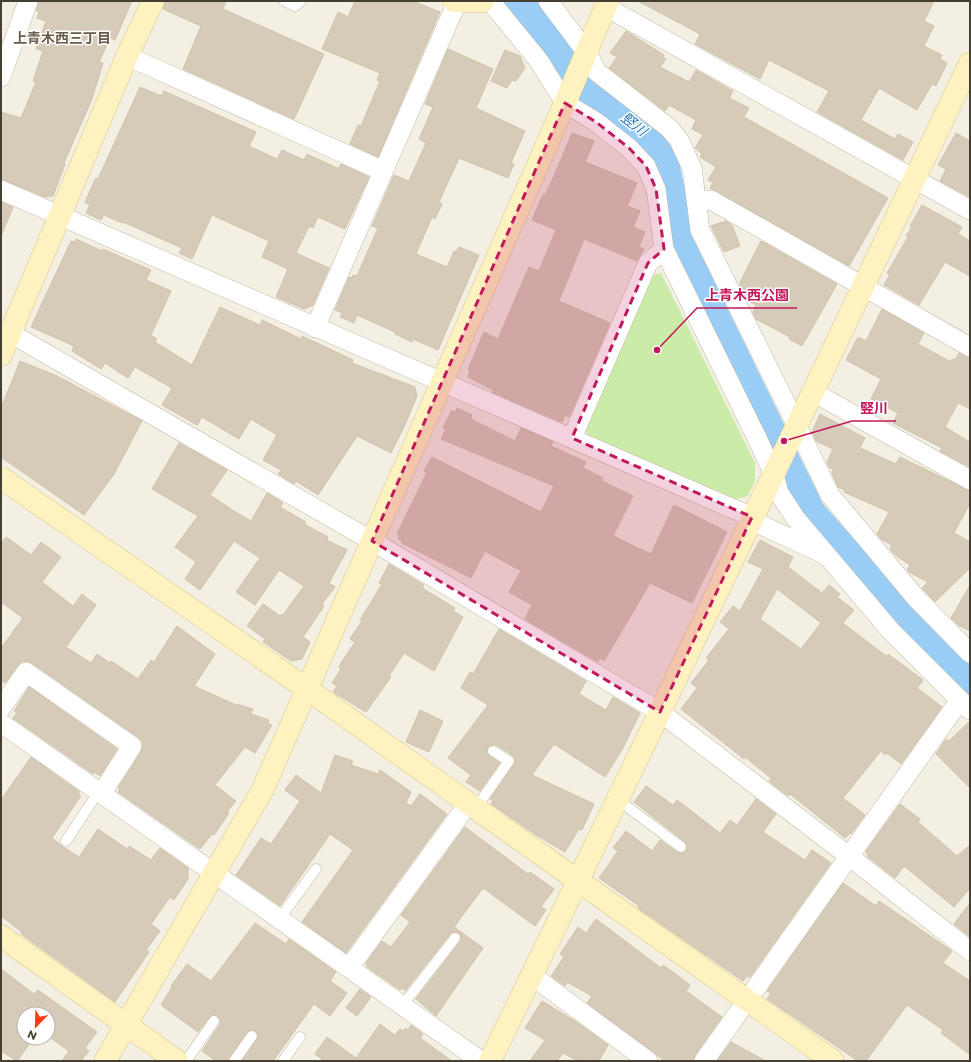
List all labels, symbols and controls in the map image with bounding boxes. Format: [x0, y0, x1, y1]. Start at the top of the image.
district label: 上青木西三丁目 [13, 29, 111, 47]
water label: 竪川 [617, 108, 652, 141]
callout: 上青木西公園 [697, 282, 797, 308]
text: 上青木西公園 [705, 286, 789, 304]
callout: 竪川 [852, 395, 896, 421]
text: 竪川 [860, 399, 888, 417]
north arrow [16, 1006, 56, 1046]
text: N [25, 1027, 39, 1043]

